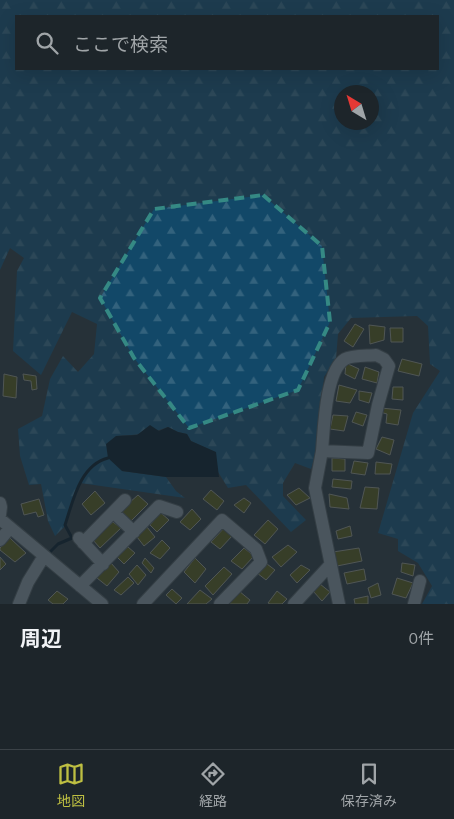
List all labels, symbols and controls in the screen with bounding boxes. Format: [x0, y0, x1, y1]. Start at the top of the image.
search box [15, 15, 439, 70]
icon: search [33, 29, 61, 57]
text: ここで検索 [73, 32, 168, 56]
north arrow [334, 85, 379, 130]
text: 周辺 [20, 625, 62, 651]
text: 0件 [408, 628, 434, 648]
tab: 地図 [57, 760, 85, 810]
tab: 経路 [199, 760, 227, 810]
tab: 保存済み [341, 760, 397, 810]

